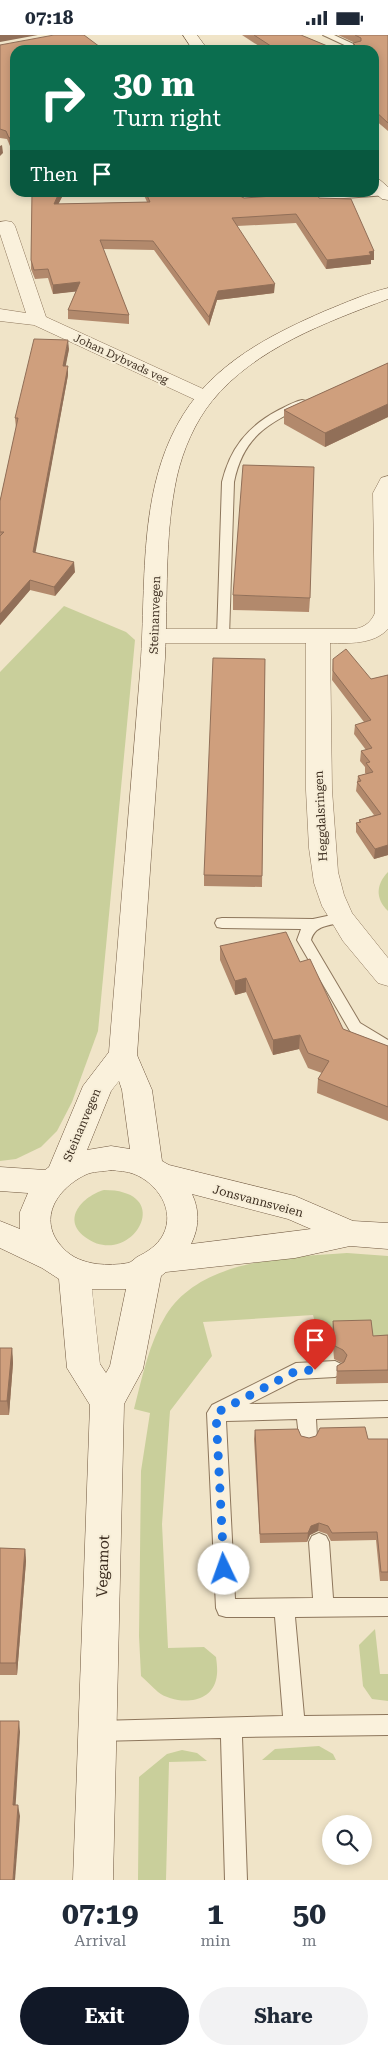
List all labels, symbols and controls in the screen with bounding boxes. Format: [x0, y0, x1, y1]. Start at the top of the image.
text: 07:18 [25, 6, 74, 29]
text: 30 m [113, 64, 195, 105]
icon: right [30, 65, 95, 130]
text: Turn right [113, 106, 221, 131]
icon: arrive [88, 160, 116, 188]
text: Then [30, 163, 78, 186]
street label: Johan Dybvads veg [72, 331, 171, 387]
street label: Steinanvegen [147, 575, 163, 654]
street label: Heggdalsringen [312, 770, 330, 862]
street label: Steinanvegen [60, 1086, 104, 1164]
street label: Jonsvannsveien [211, 1182, 305, 1220]
pin [294, 1319, 336, 1370]
icon: arrive [301, 1326, 329, 1354]
street label: Vegamot [93, 1534, 113, 1598]
position arrow [197, 1542, 249, 1594]
map controls [322, 1815, 372, 1865]
button: search [322, 1815, 372, 1865]
text: 07:19 [62, 1896, 139, 1931]
text: 1 [207, 1896, 224, 1931]
text: 50 [292, 1896, 326, 1931]
text: Arrival [74, 1931, 126, 1950]
text: min [200, 1931, 231, 1950]
text: m [302, 1931, 317, 1950]
button: Exit [20, 1987, 189, 2045]
button: Share [199, 1987, 368, 2045]

